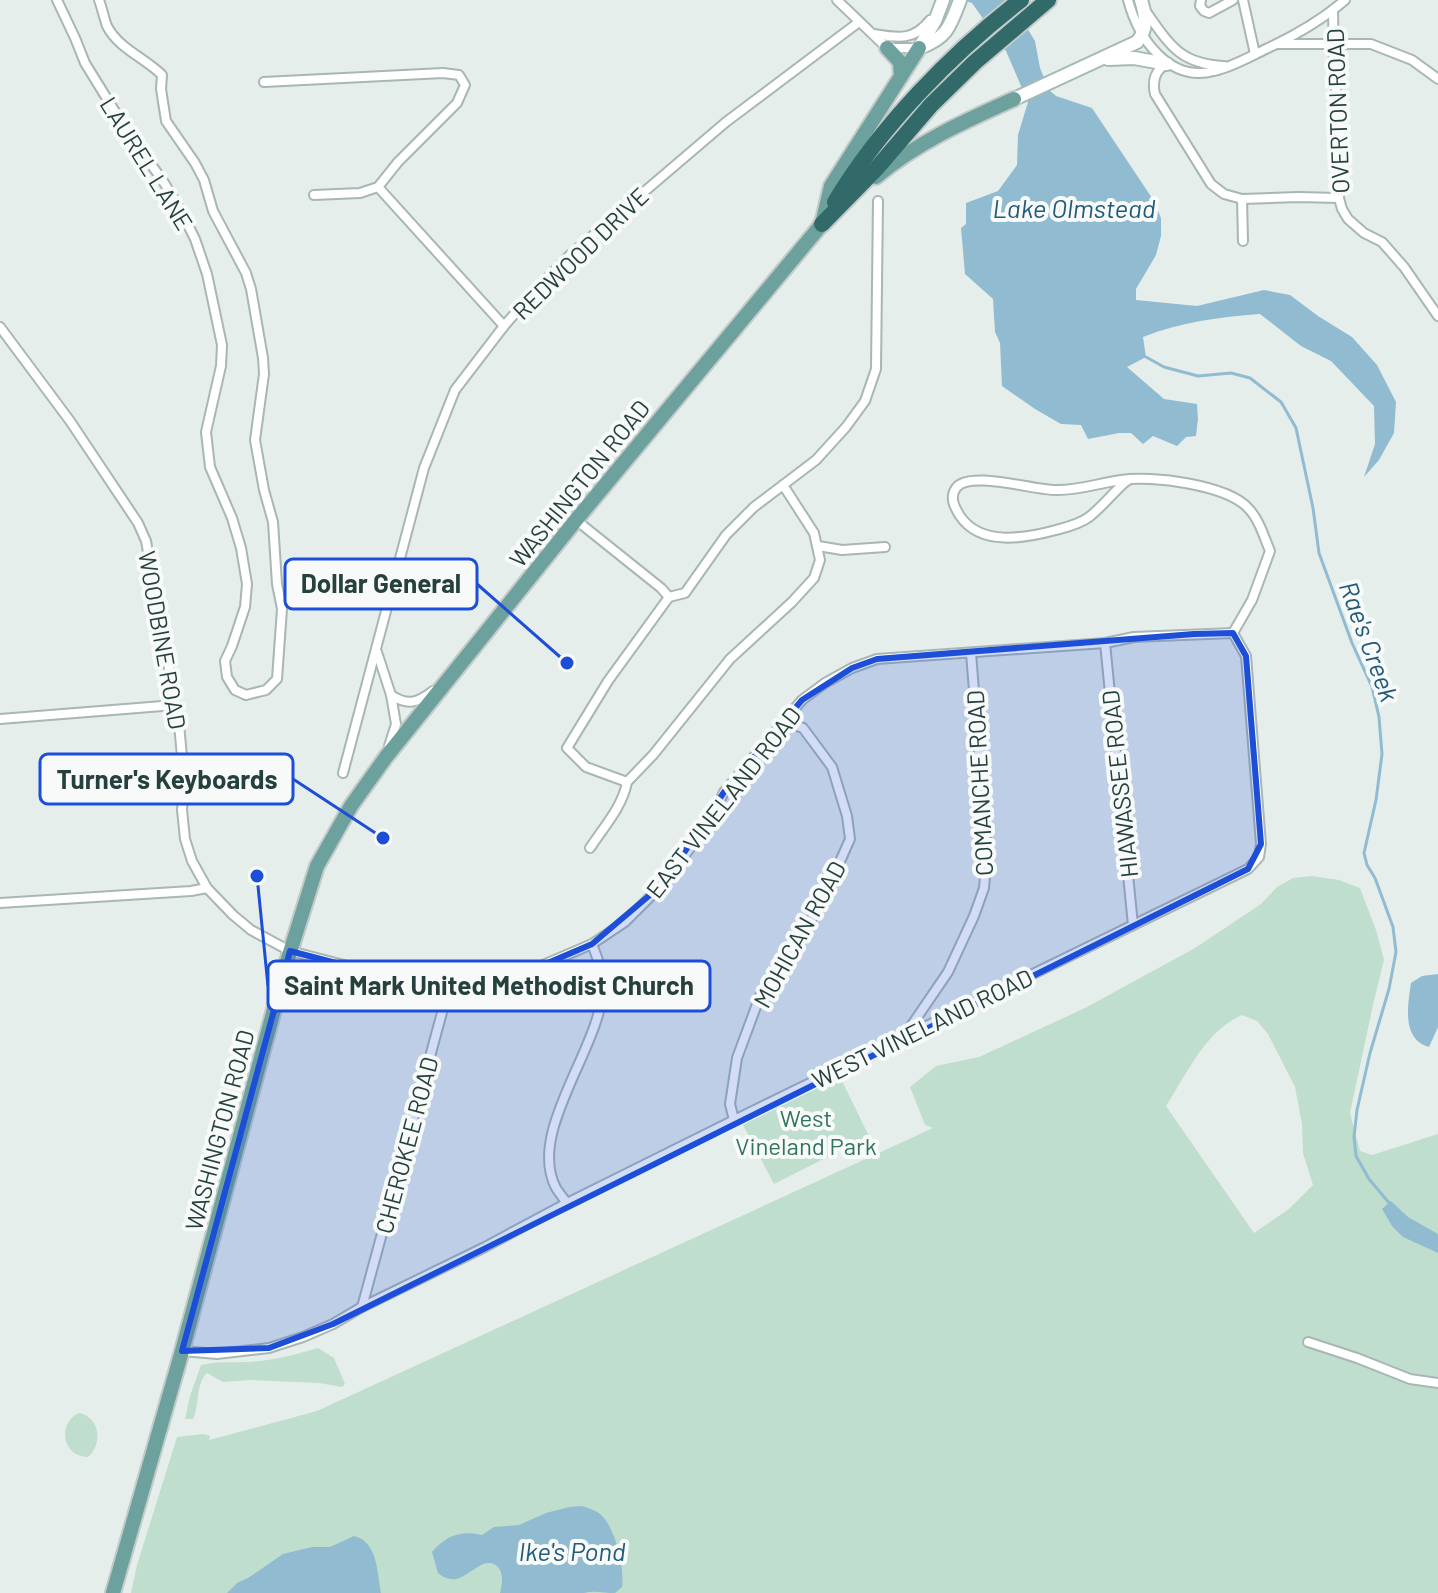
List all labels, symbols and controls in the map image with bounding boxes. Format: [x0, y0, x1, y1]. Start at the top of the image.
street label: OVERTON ROAD [1320, 28, 1354, 194]
street label: LAUREL LANE [94, 91, 200, 235]
street label: REDWOOD DRIVE [506, 181, 654, 325]
water label: Lake Olmstead [993, 192, 1156, 223]
street label: WASHINGTON ROAD [503, 394, 655, 572]
street label: WOODBINE ROAD [133, 549, 193, 731]
callout: Dollar General [285, 559, 477, 609]
text: Dollar General [301, 567, 461, 598]
water label: Rae's Creek [1334, 577, 1406, 706]
street label: COMANCHE ROAD [960, 689, 998, 877]
street label: HIAWASSEE ROAD [1095, 689, 1143, 879]
street label: EAST VINELAND ROAD [639, 701, 807, 903]
callout: Turner's Keyboards [40, 754, 293, 804]
text: Turner's Keyboards [56, 763, 278, 794]
street label: MOHICAN ROAD [747, 856, 851, 1012]
callout: Saint Mark United Methodist Church [268, 961, 710, 1011]
street label: WEST VINELAND ROAD [807, 962, 1037, 1094]
text: Saint Mark United Methodist Church [284, 969, 694, 1000]
street label: WASHINGTON ROAD [178, 1026, 260, 1234]
street label: CHEROKEE ROAD [368, 1053, 444, 1237]
park label: West Vineland Park [735, 1103, 877, 1160]
water label: Ike's Pond [519, 1535, 626, 1566]

